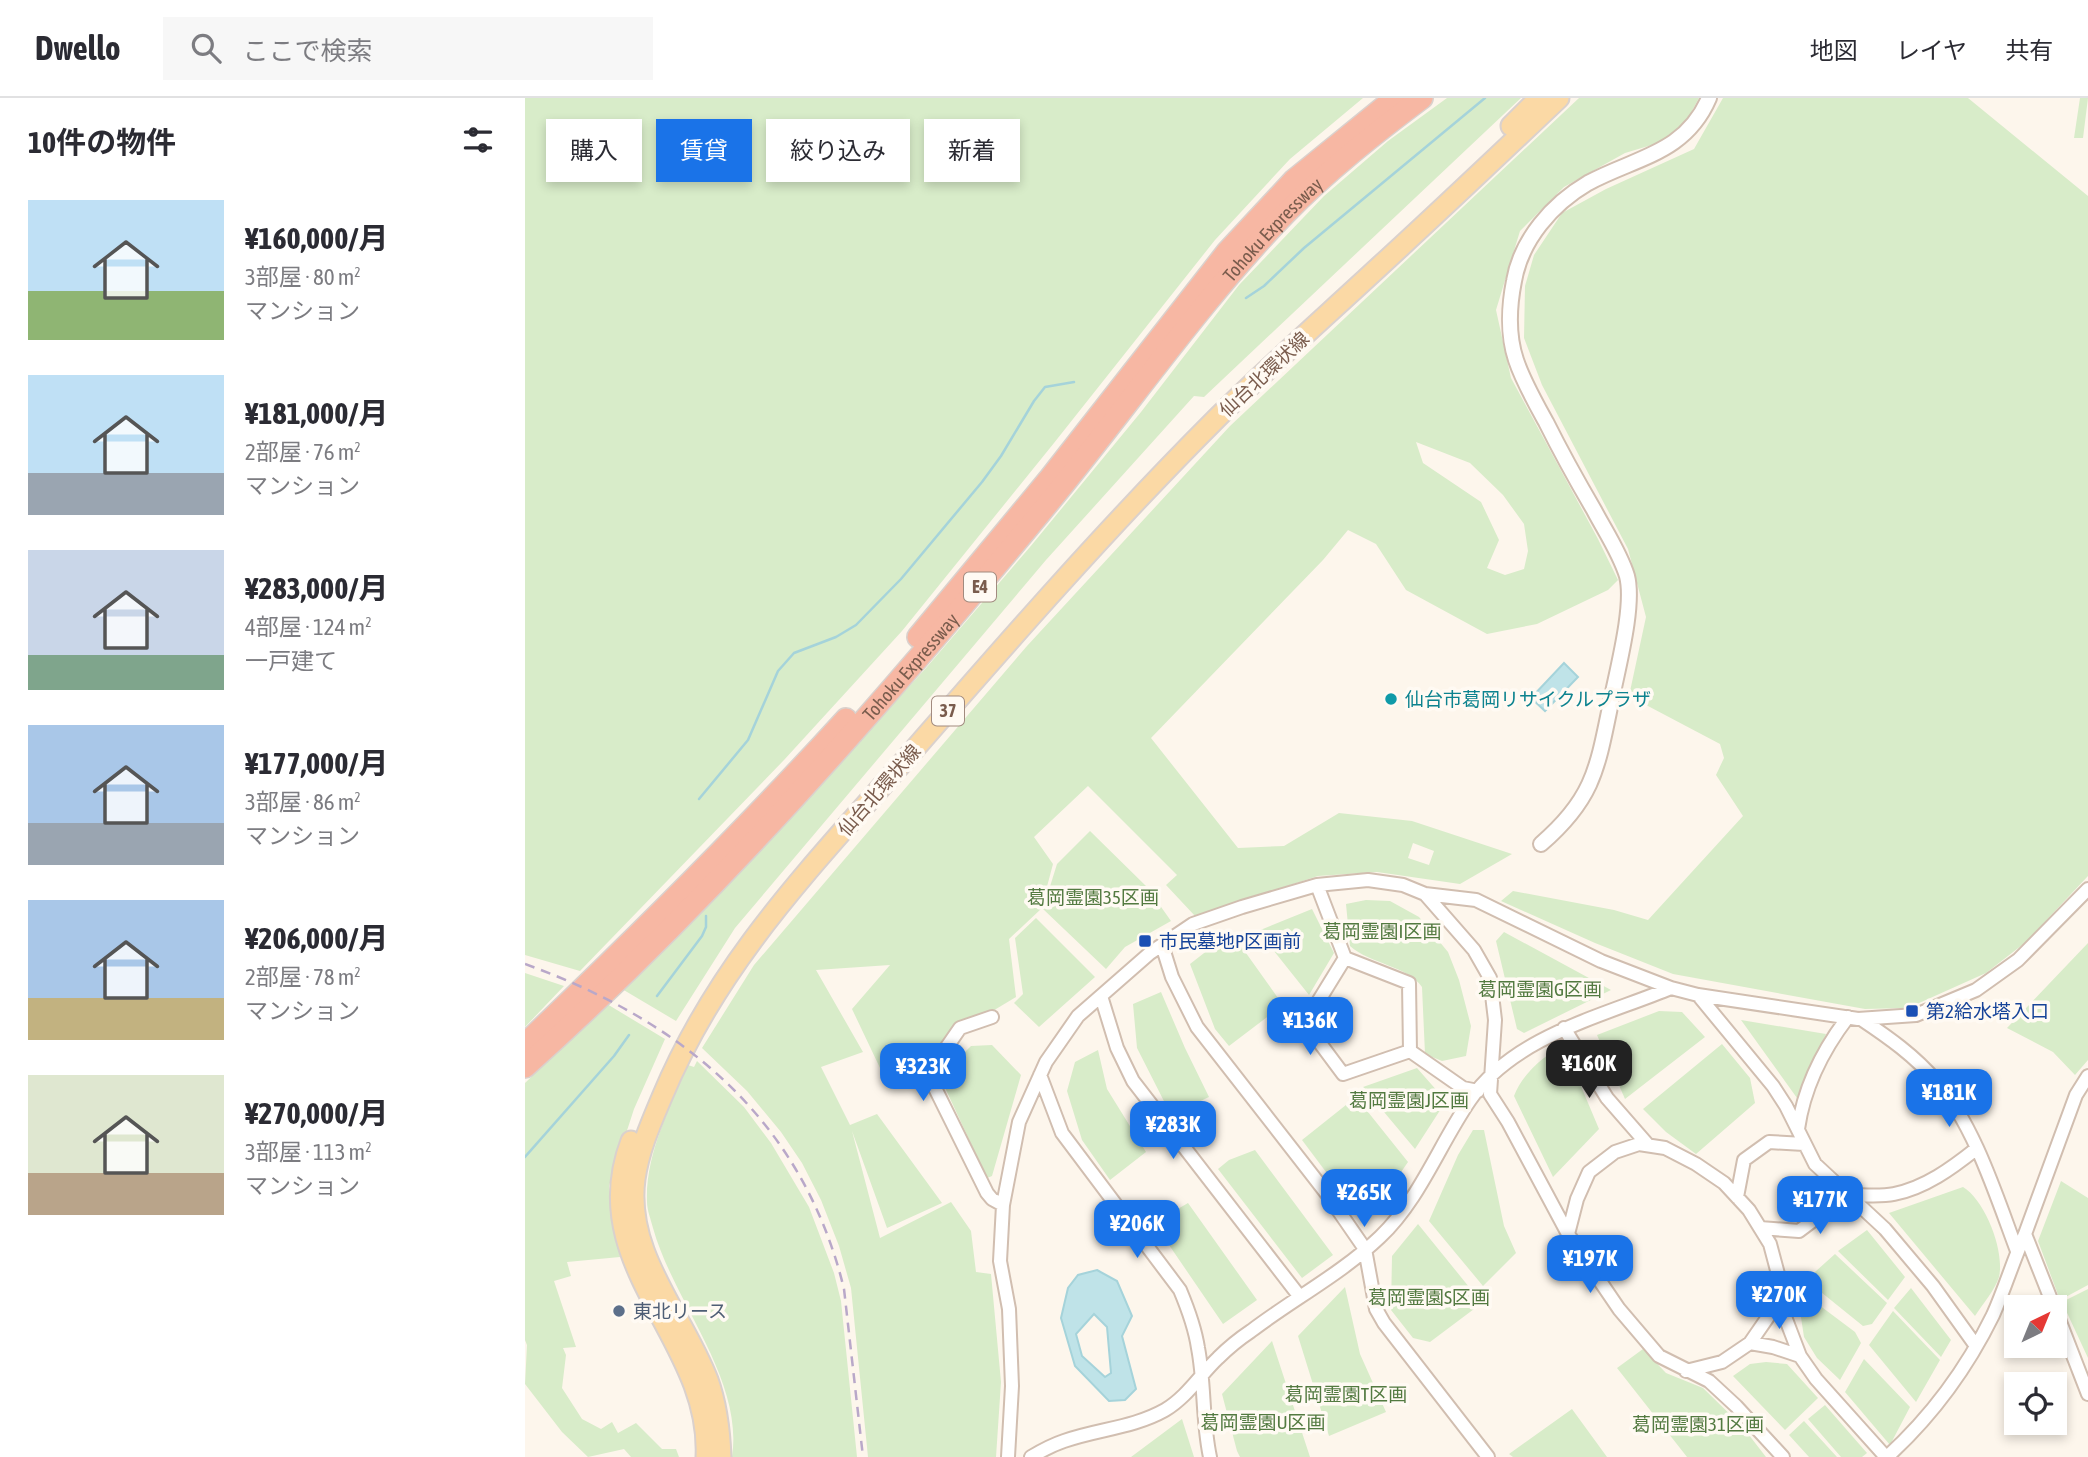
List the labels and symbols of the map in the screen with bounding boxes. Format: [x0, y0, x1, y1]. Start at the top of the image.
street label: Tohoku Expressway [1218, 173, 1327, 286]
street label: 仙台北環状線 [1215, 327, 1313, 421]
road number: E4 [964, 573, 996, 602]
street label: Tohoku Expressway [858, 608, 963, 725]
place label: 仙台市葛岡リサイクルプラザ [1405, 688, 1651, 710]
marker: 仙台市葛岡リサイクルプラザ [1383, 691, 1399, 707]
road number: 37 [932, 696, 964, 726]
street label: 仙台北環状線 [833, 740, 925, 840]
park label: 葛岡霊園35区画 [1027, 886, 1159, 908]
park label: 葛岡霊園I区画 [1323, 920, 1441, 942]
place label: 市民墓地P区画前 [1159, 930, 1301, 952]
marker: 市民墓地P区画前 [1137, 933, 1153, 949]
park label: 葛岡霊園G区画 [1478, 978, 1602, 1000]
pin: ¥136K [1261, 998, 1359, 1057]
place label: 第2給水塔入口 [1926, 1000, 2049, 1022]
marker: 第2給水塔入口 [1904, 1003, 1920, 1019]
pin: ¥160K [1540, 1040, 1638, 1100]
pin: ¥323K [874, 1044, 972, 1103]
pin: ¥181K [1900, 1070, 1998, 1129]
park label: 葛岡霊園J区画 [1349, 1089, 1469, 1111]
pin: ¥283K [1124, 1102, 1222, 1161]
pin: ¥265K [1315, 1170, 1413, 1229]
pin: ¥177K [1771, 1176, 1869, 1236]
pin: ¥206K [1088, 1200, 1186, 1260]
pin: ¥197K [1541, 1236, 1639, 1295]
pin: ¥270K [1730, 1272, 1828, 1331]
park label: 葛岡霊園S区画 [1368, 1286, 1490, 1308]
north arrow [2004, 1295, 2067, 1358]
place label: 東北リース [633, 1300, 727, 1322]
marker: 東北リース [611, 1303, 627, 1319]
park label: 葛岡霊園T区画 [1285, 1383, 1407, 1405]
park label: 葛岡霊園U区画 [1200, 1411, 1326, 1433]
park label: 葛岡霊園31区画 [1632, 1413, 1764, 1435]

